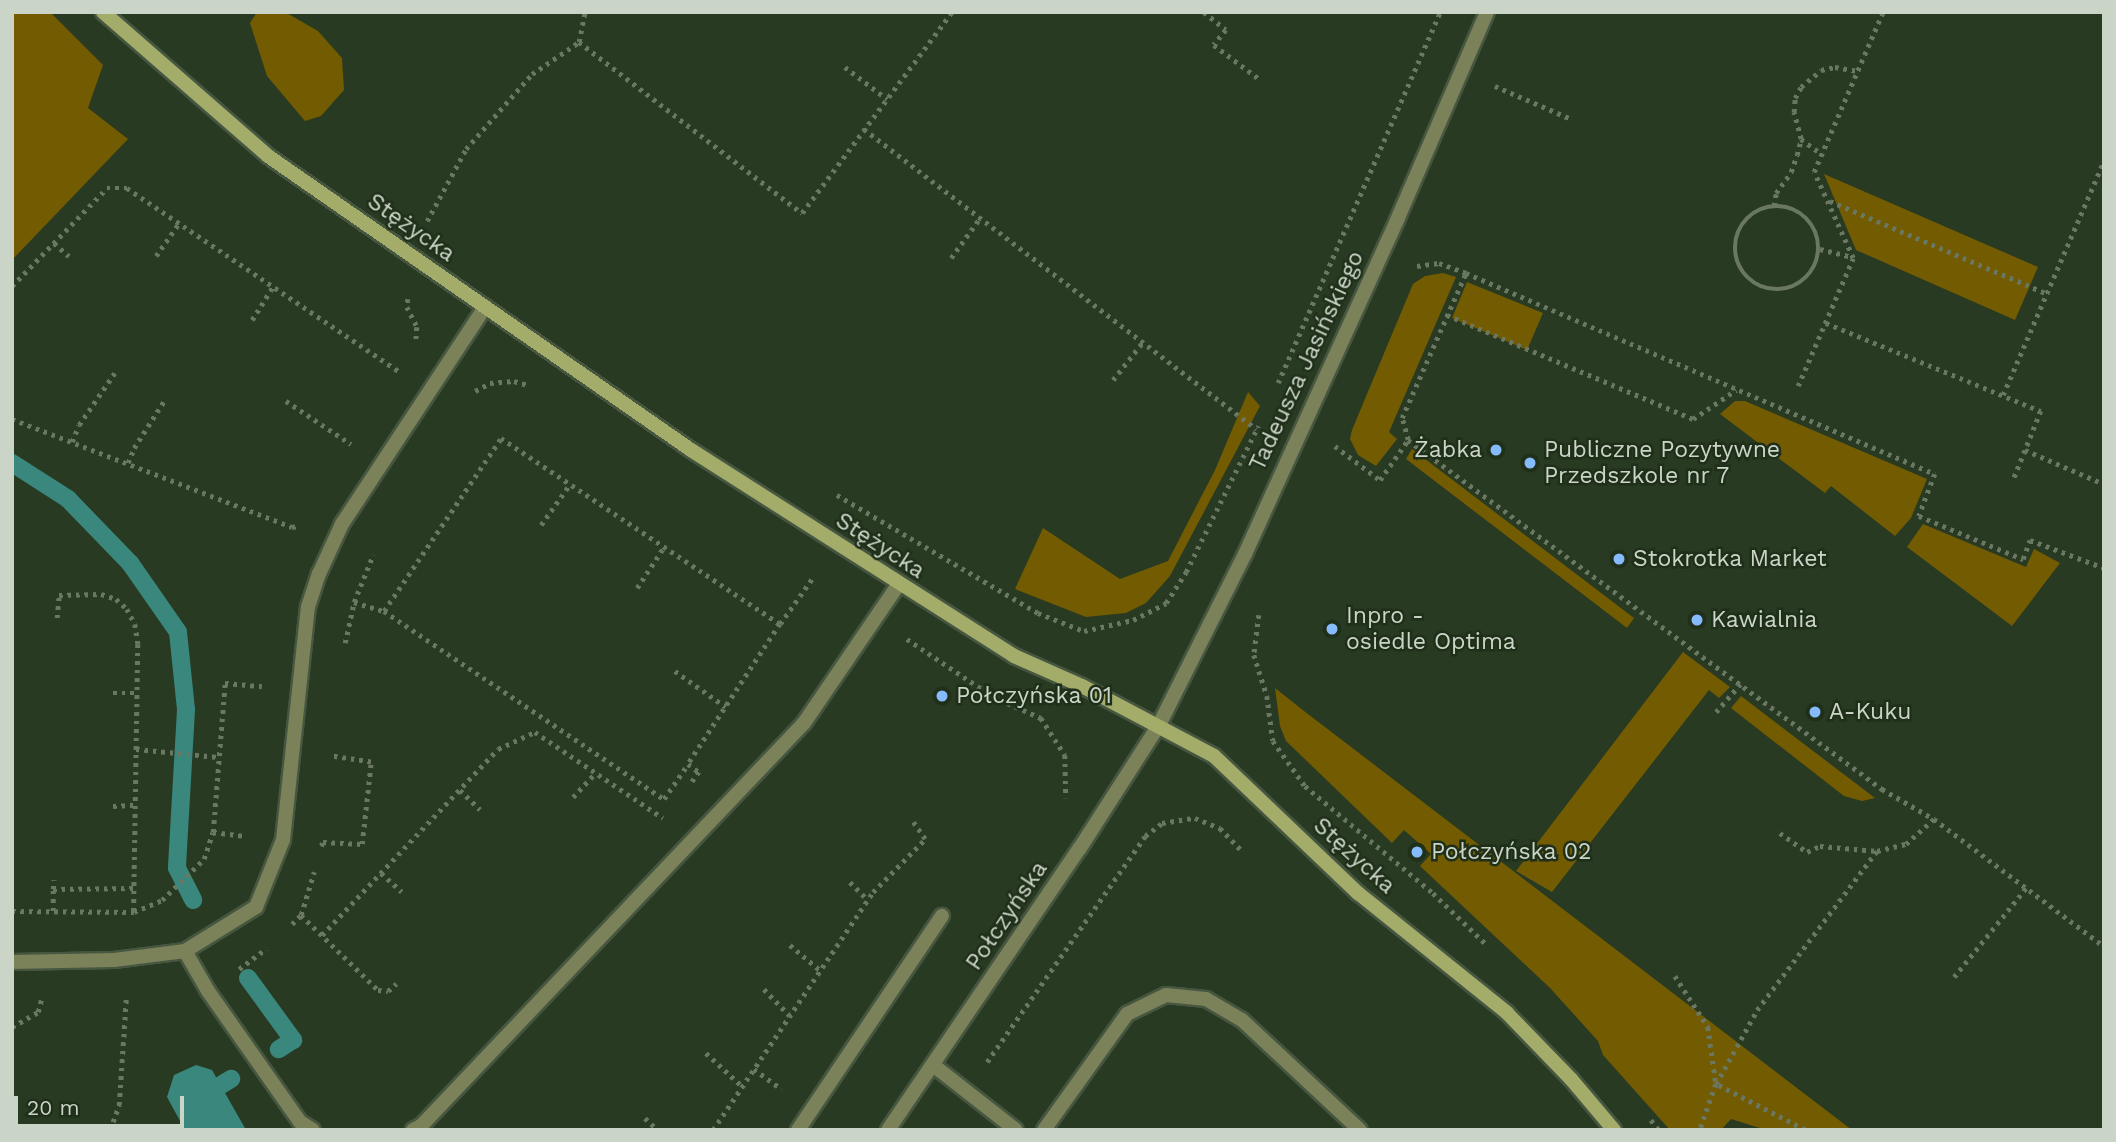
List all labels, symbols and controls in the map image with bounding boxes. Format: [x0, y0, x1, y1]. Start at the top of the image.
street label: Stężycka [362, 188, 460, 268]
street label: Tadeusza Jasińskiego [1244, 246, 1370, 476]
place label: Żabka [1414, 436, 1482, 464]
place label: Publiczne Pozytywne Przedszkole nr 7 [1544, 436, 1780, 490]
marker: Żabka [1488, 442, 1504, 458]
marker: Publiczne Pozytywne Przedszkole nr 7 [1522, 455, 1538, 471]
street label: Stężycka [830, 507, 930, 585]
place label: Stokrotka Market [1633, 545, 1827, 573]
marker: Stokrotka Market [1611, 551, 1627, 567]
place label: Inpro - osiedle Optima [1346, 602, 1516, 656]
place label: Kawialnia [1711, 606, 1817, 634]
marker: Kawialnia [1689, 612, 1705, 628]
marker: Inpro - osiedle Optima [1324, 621, 1340, 637]
place label: Połczyńska 01 [956, 682, 1113, 710]
marker: Połczyńska 01 [934, 688, 950, 704]
place label: A-Kuku [1829, 698, 1911, 726]
marker: A-Kuku [1807, 704, 1823, 720]
street label: Stężycka [1307, 812, 1401, 900]
place label: Połczyńska 02 [1431, 838, 1592, 866]
marker: Połczyńska 02 [1409, 844, 1425, 860]
street label: Połczyńska [960, 856, 1054, 976]
scale bar [18, 1082, 187, 1126]
text: 20 m [27, 1095, 79, 1120]

